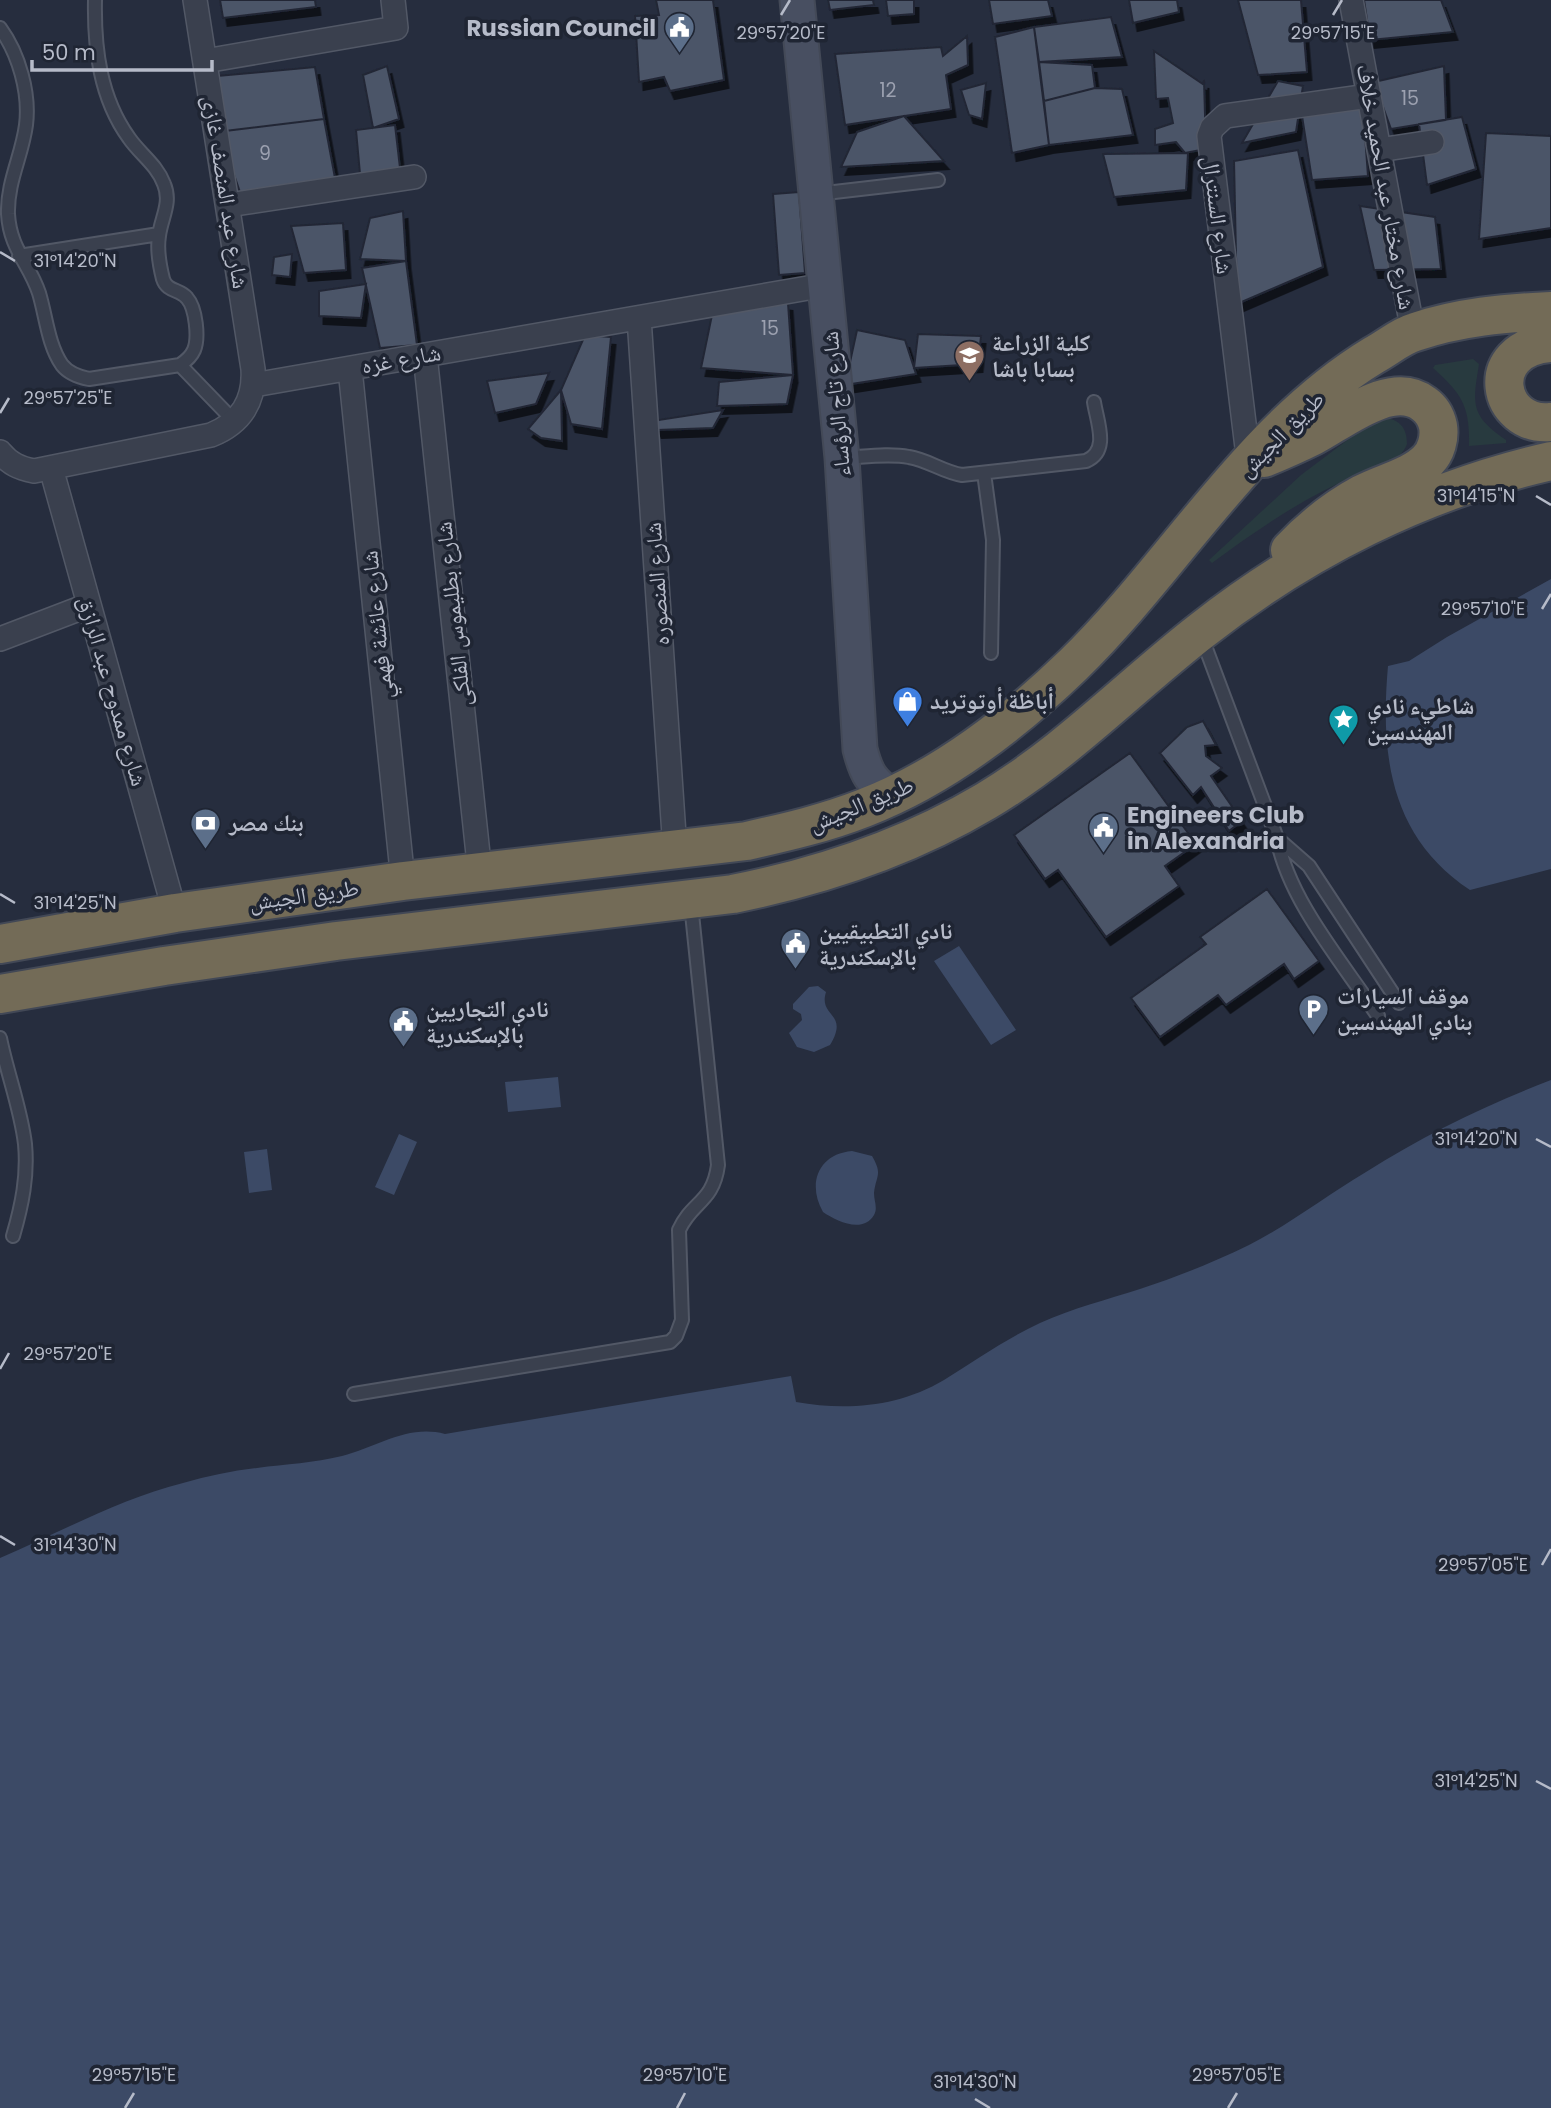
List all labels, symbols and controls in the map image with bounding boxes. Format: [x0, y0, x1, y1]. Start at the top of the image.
public building icon: Russian Council [662, 11, 696, 55]
place label: Russian Council [466, 12, 656, 44]
text: 29°57'20"E [736, 20, 826, 45]
text: 29°57'15"E [1291, 20, 1375, 45]
scale bar [32, 28, 212, 72]
text: 50 m [42, 38, 96, 67]
street label: شارع مختار عبد الحميد خلاف [1349, 62, 1423, 312]
house number: 12 [879, 77, 897, 104]
house number: 15 [1401, 85, 1419, 112]
street label: شارع عبد المنصف غازى [195, 93, 257, 291]
house number: 9 [259, 140, 271, 167]
street label: شارع السنترال [1195, 154, 1241, 276]
text: 31°14'20"N [33, 248, 117, 273]
house number: 15 [761, 315, 779, 342]
place label: كلية الزراعة بسابا باشا [992, 327, 1090, 385]
street label: شارع تاج الرؤساء [814, 330, 858, 478]
street label: شارع غزه [359, 336, 443, 382]
school or university icon: كلية الزراعة بسابا باشا [952, 339, 986, 383]
street label: طريق الجيش [1231, 384, 1331, 484]
text: 29°57'25"E [23, 385, 113, 410]
text: 31°14'15"N [1437, 483, 1515, 508]
street label: شارع بطليموس الفلكى [427, 520, 479, 708]
street label: شارع المنصوره [637, 521, 677, 647]
street label: شارع عائشة فهمي [353, 549, 404, 701]
street label: شارع ممدوح عبد الرازق [71, 592, 155, 790]
text: 29°57'10"E [1441, 596, 1525, 621]
shop icon: أباظة أوتوتريد [890, 684, 924, 728]
place label: أباظة أوتوتريد [930, 685, 1054, 717]
place label: شاطيء نادي المهندسين [1367, 690, 1474, 748]
place icon: شاطيء نادي المهندسين [1327, 702, 1361, 746]
street label: طريق الجيش [804, 768, 918, 840]
place label: Engineers Club in Alexandria [1127, 799, 1304, 857]
bank icon: بنك مصر [189, 806, 223, 850]
place label: بنك مصر [228, 807, 303, 839]
public building icon: Engineers Club in Alexandria [1087, 811, 1121, 855]
street label: طريق الجيش [247, 871, 361, 919]
text: 31°14'25"N [33, 890, 117, 915]
place label: نادي التطبيقيين بالإسكندرية [819, 915, 952, 973]
public building icon: نادي التطبيقيين بالإسكندرية [779, 927, 813, 971]
place label: موقف السيارات بنادي المهندسين [1337, 980, 1472, 1041]
parking icon: موقف السيارات بنادي المهندسين [1297, 992, 1331, 1036]
place label: نادي التجاريين بالإسكندرية [426, 993, 549, 1051]
public building icon: نادي التجاريين بالإسكندرية [386, 1005, 420, 1049]
text: 31°14'20"N [1434, 1126, 1518, 1151]
text: 29°57'20"E [23, 1341, 113, 1366]
text: 31°14'30"N [33, 1532, 117, 1557]
text: 29°57'05"E [1438, 1552, 1528, 1577]
text: 31°14'25"N [1434, 1768, 1518, 1793]
text: 29°57'15"E [92, 2062, 176, 2087]
text: 29°57'10"E [643, 2062, 727, 2087]
text: 29°57'05"E [1192, 2062, 1282, 2087]
text: 31°14'30"N [933, 2069, 1017, 2094]

